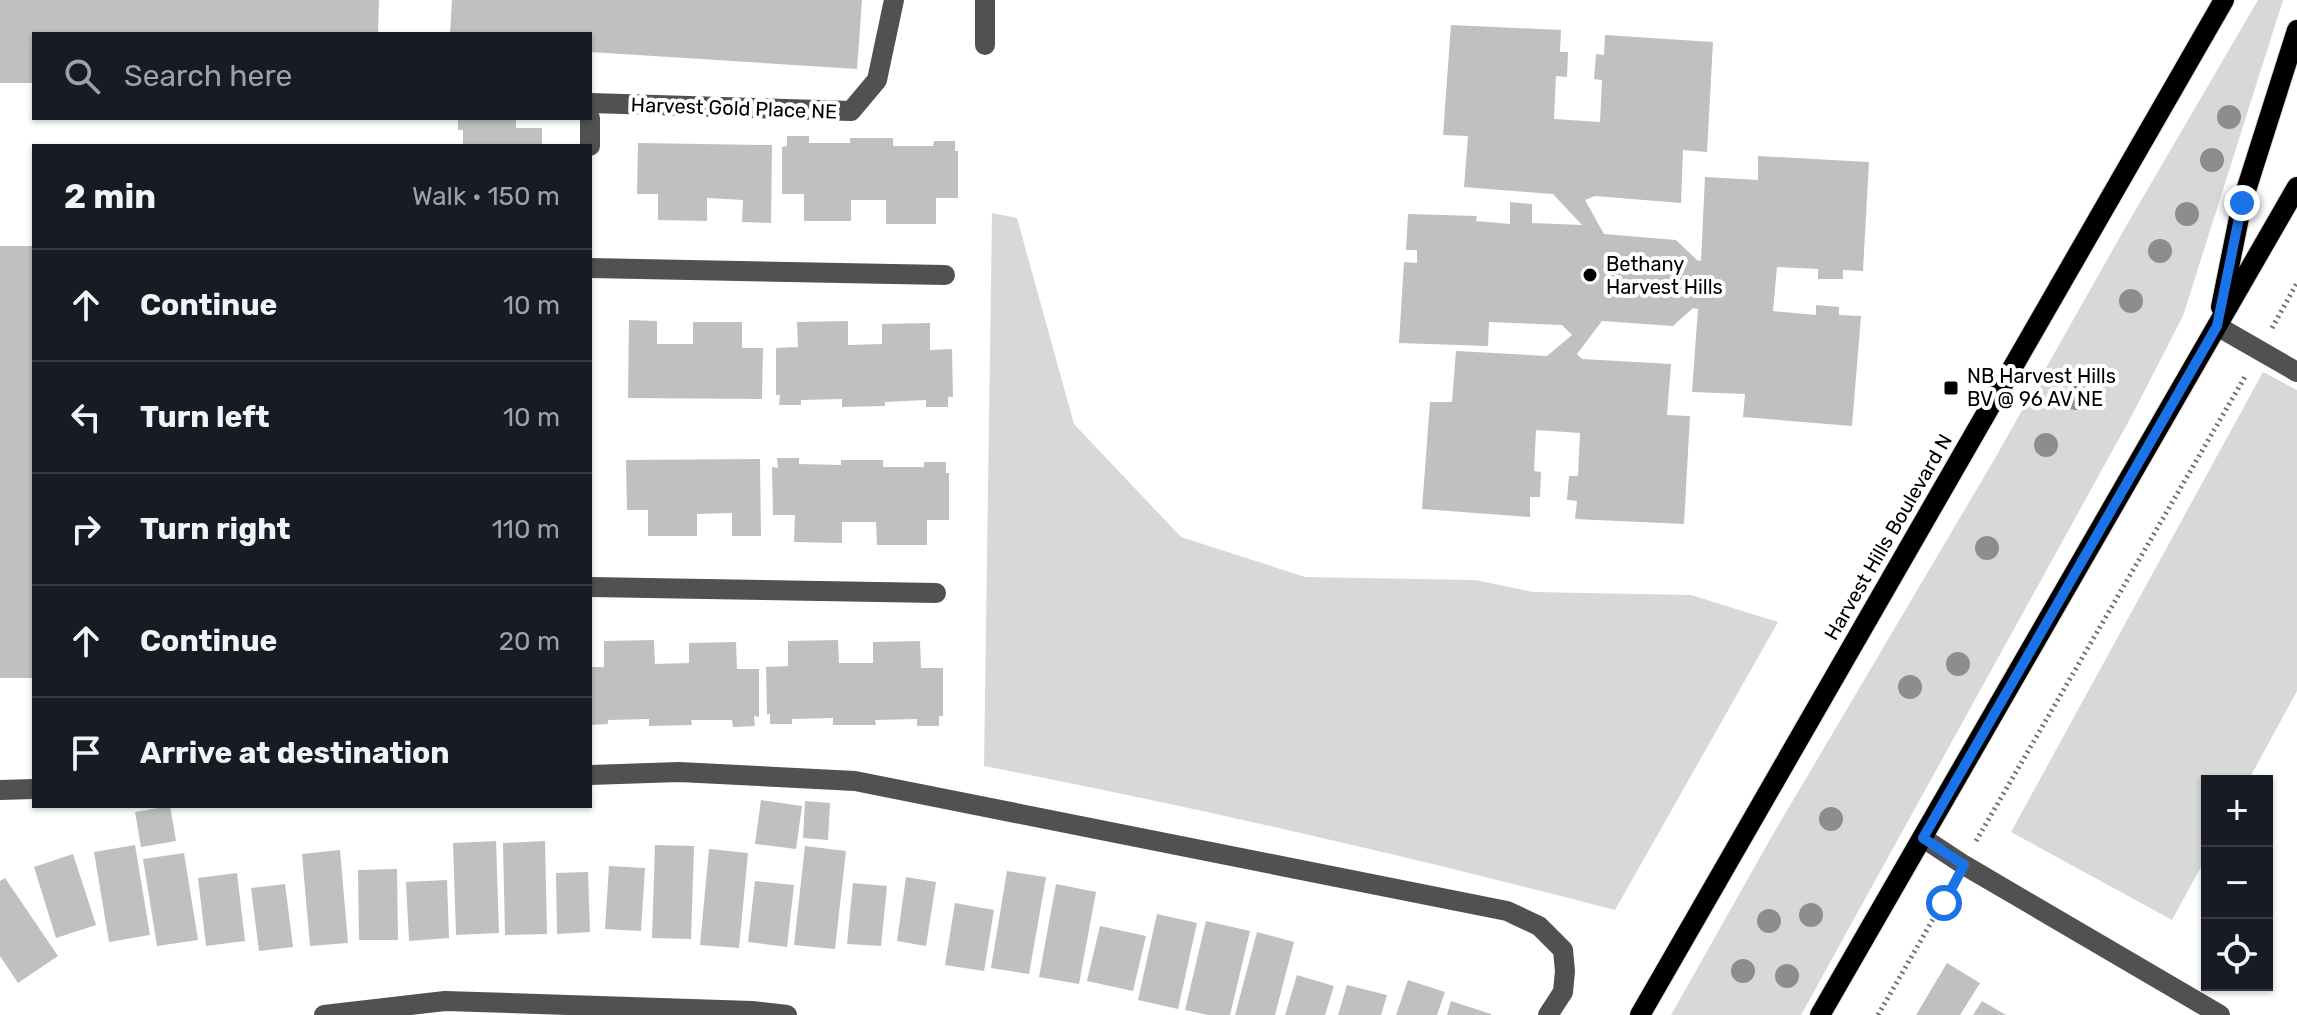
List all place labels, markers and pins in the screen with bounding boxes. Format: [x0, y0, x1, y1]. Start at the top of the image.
place label: Bethany Harvest Hills [1606, 252, 1723, 299]
marker: Bethany Harvest Hills [1581, 266, 1599, 284]
place label: NB Harvest Hills BV @ 96 AV NE [1967, 364, 2116, 411]
marker: NB Harvest Hills BV @ 96 AV NE [1942, 379, 1960, 397]

